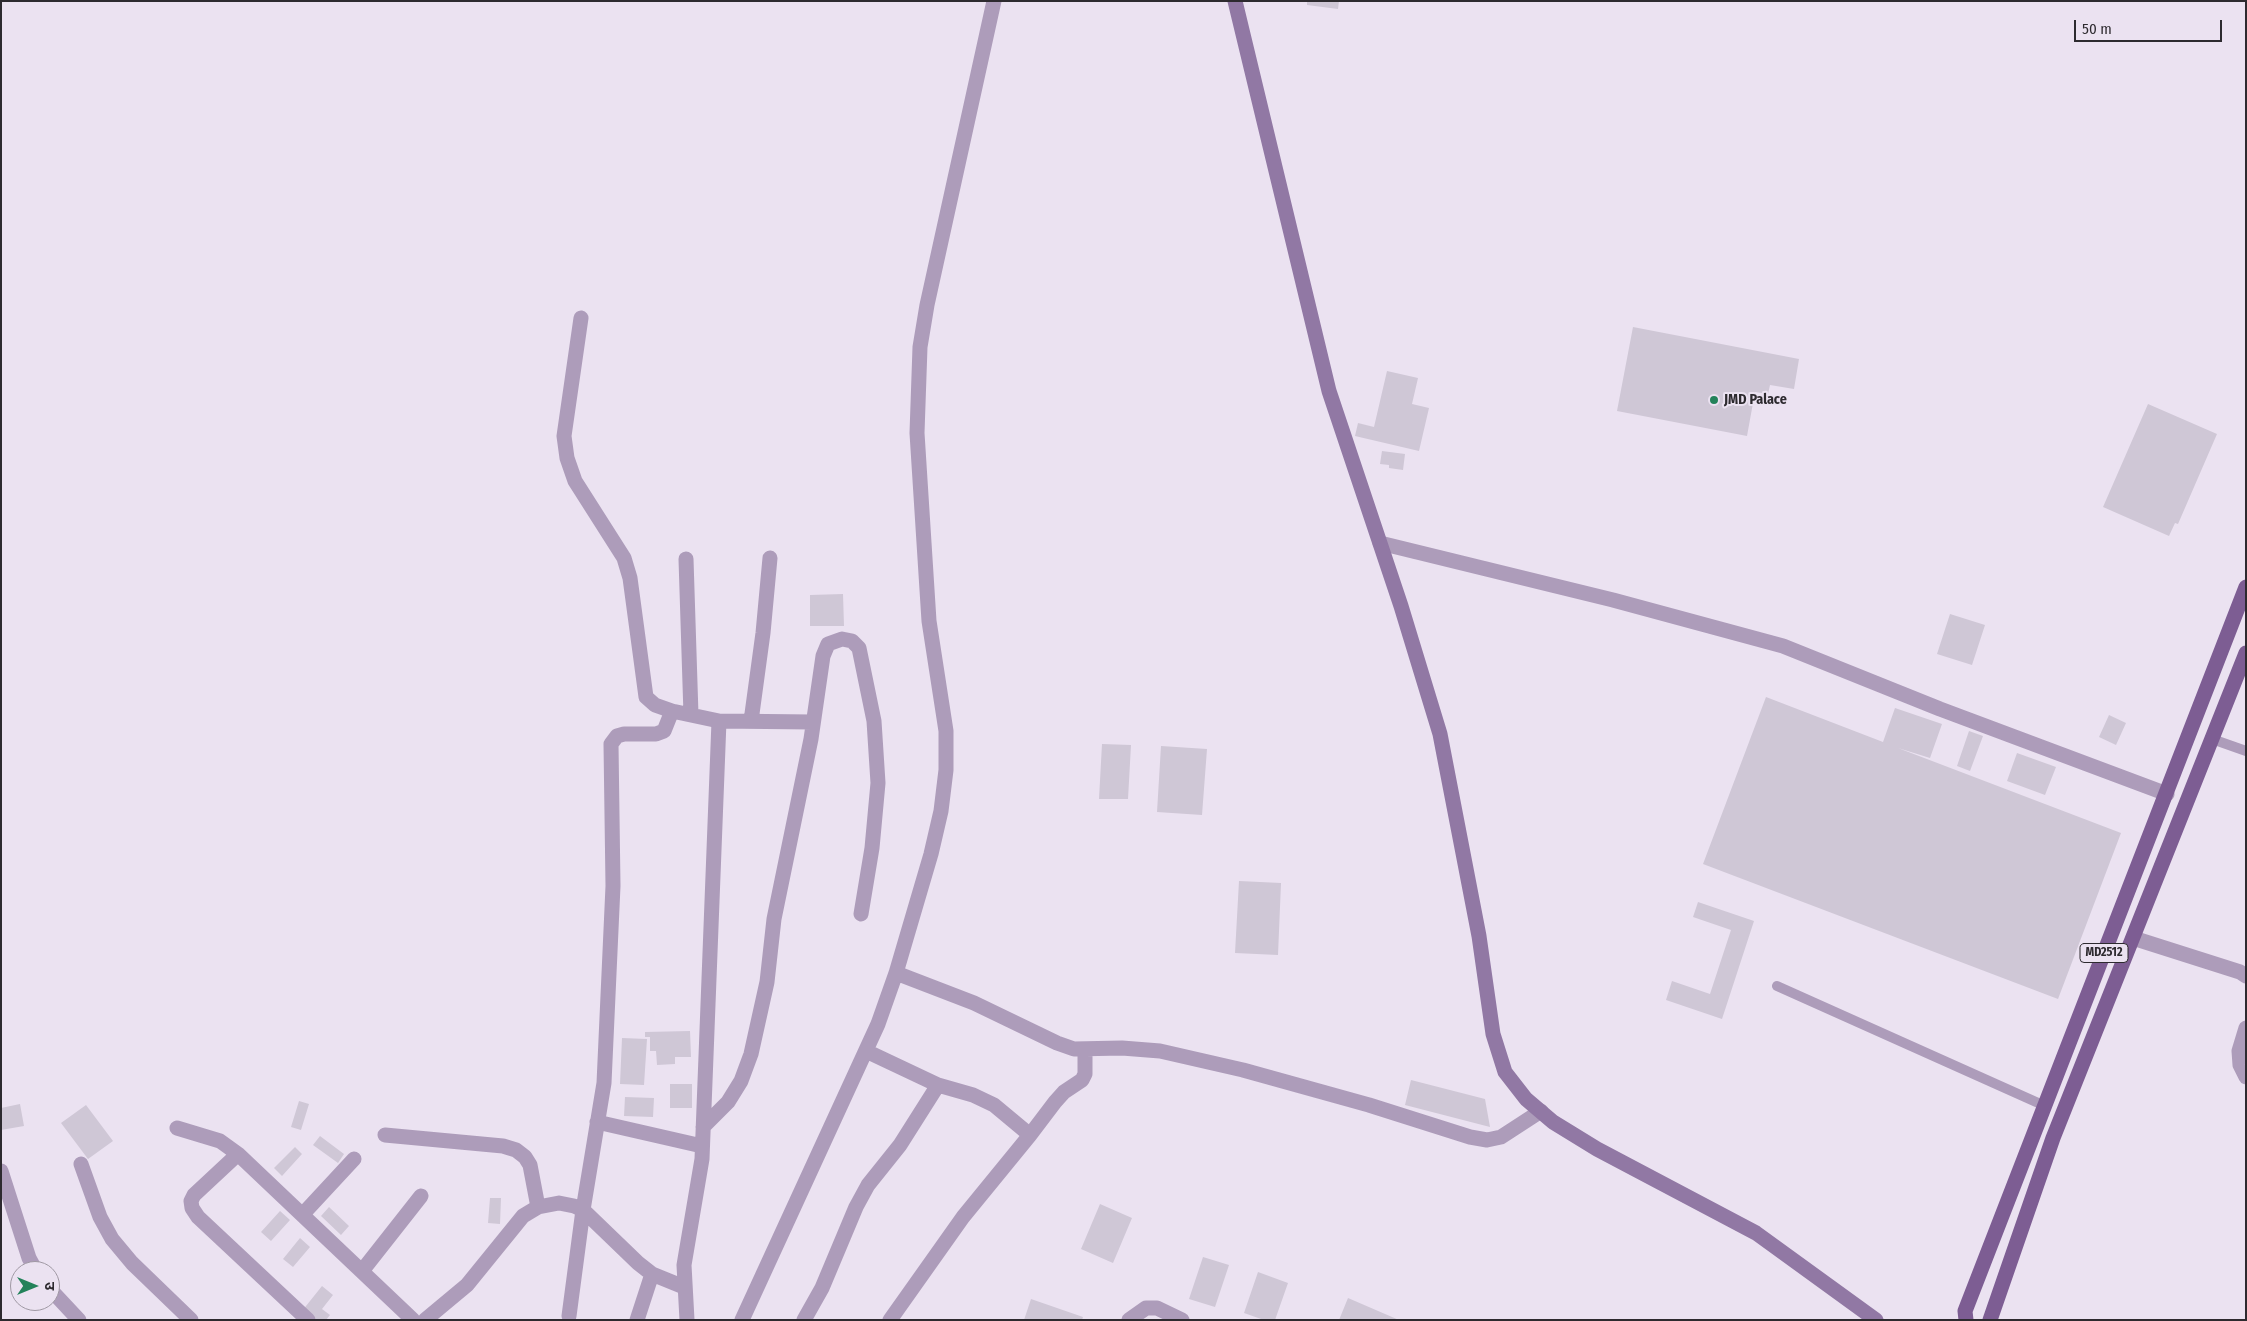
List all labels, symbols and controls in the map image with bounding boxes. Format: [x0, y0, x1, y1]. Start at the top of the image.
scale bar [2077, 10, 2224, 42]
text: 50 m [2082, 20, 2112, 38]
place label: JMD Palace [1724, 392, 1787, 408]
marker: JMD Palace [1708, 394, 1720, 406]
road number: MD2512 [2080, 944, 2128, 962]
north arrow [10, 1261, 60, 1311]
text: उ [41, 1282, 58, 1290]

